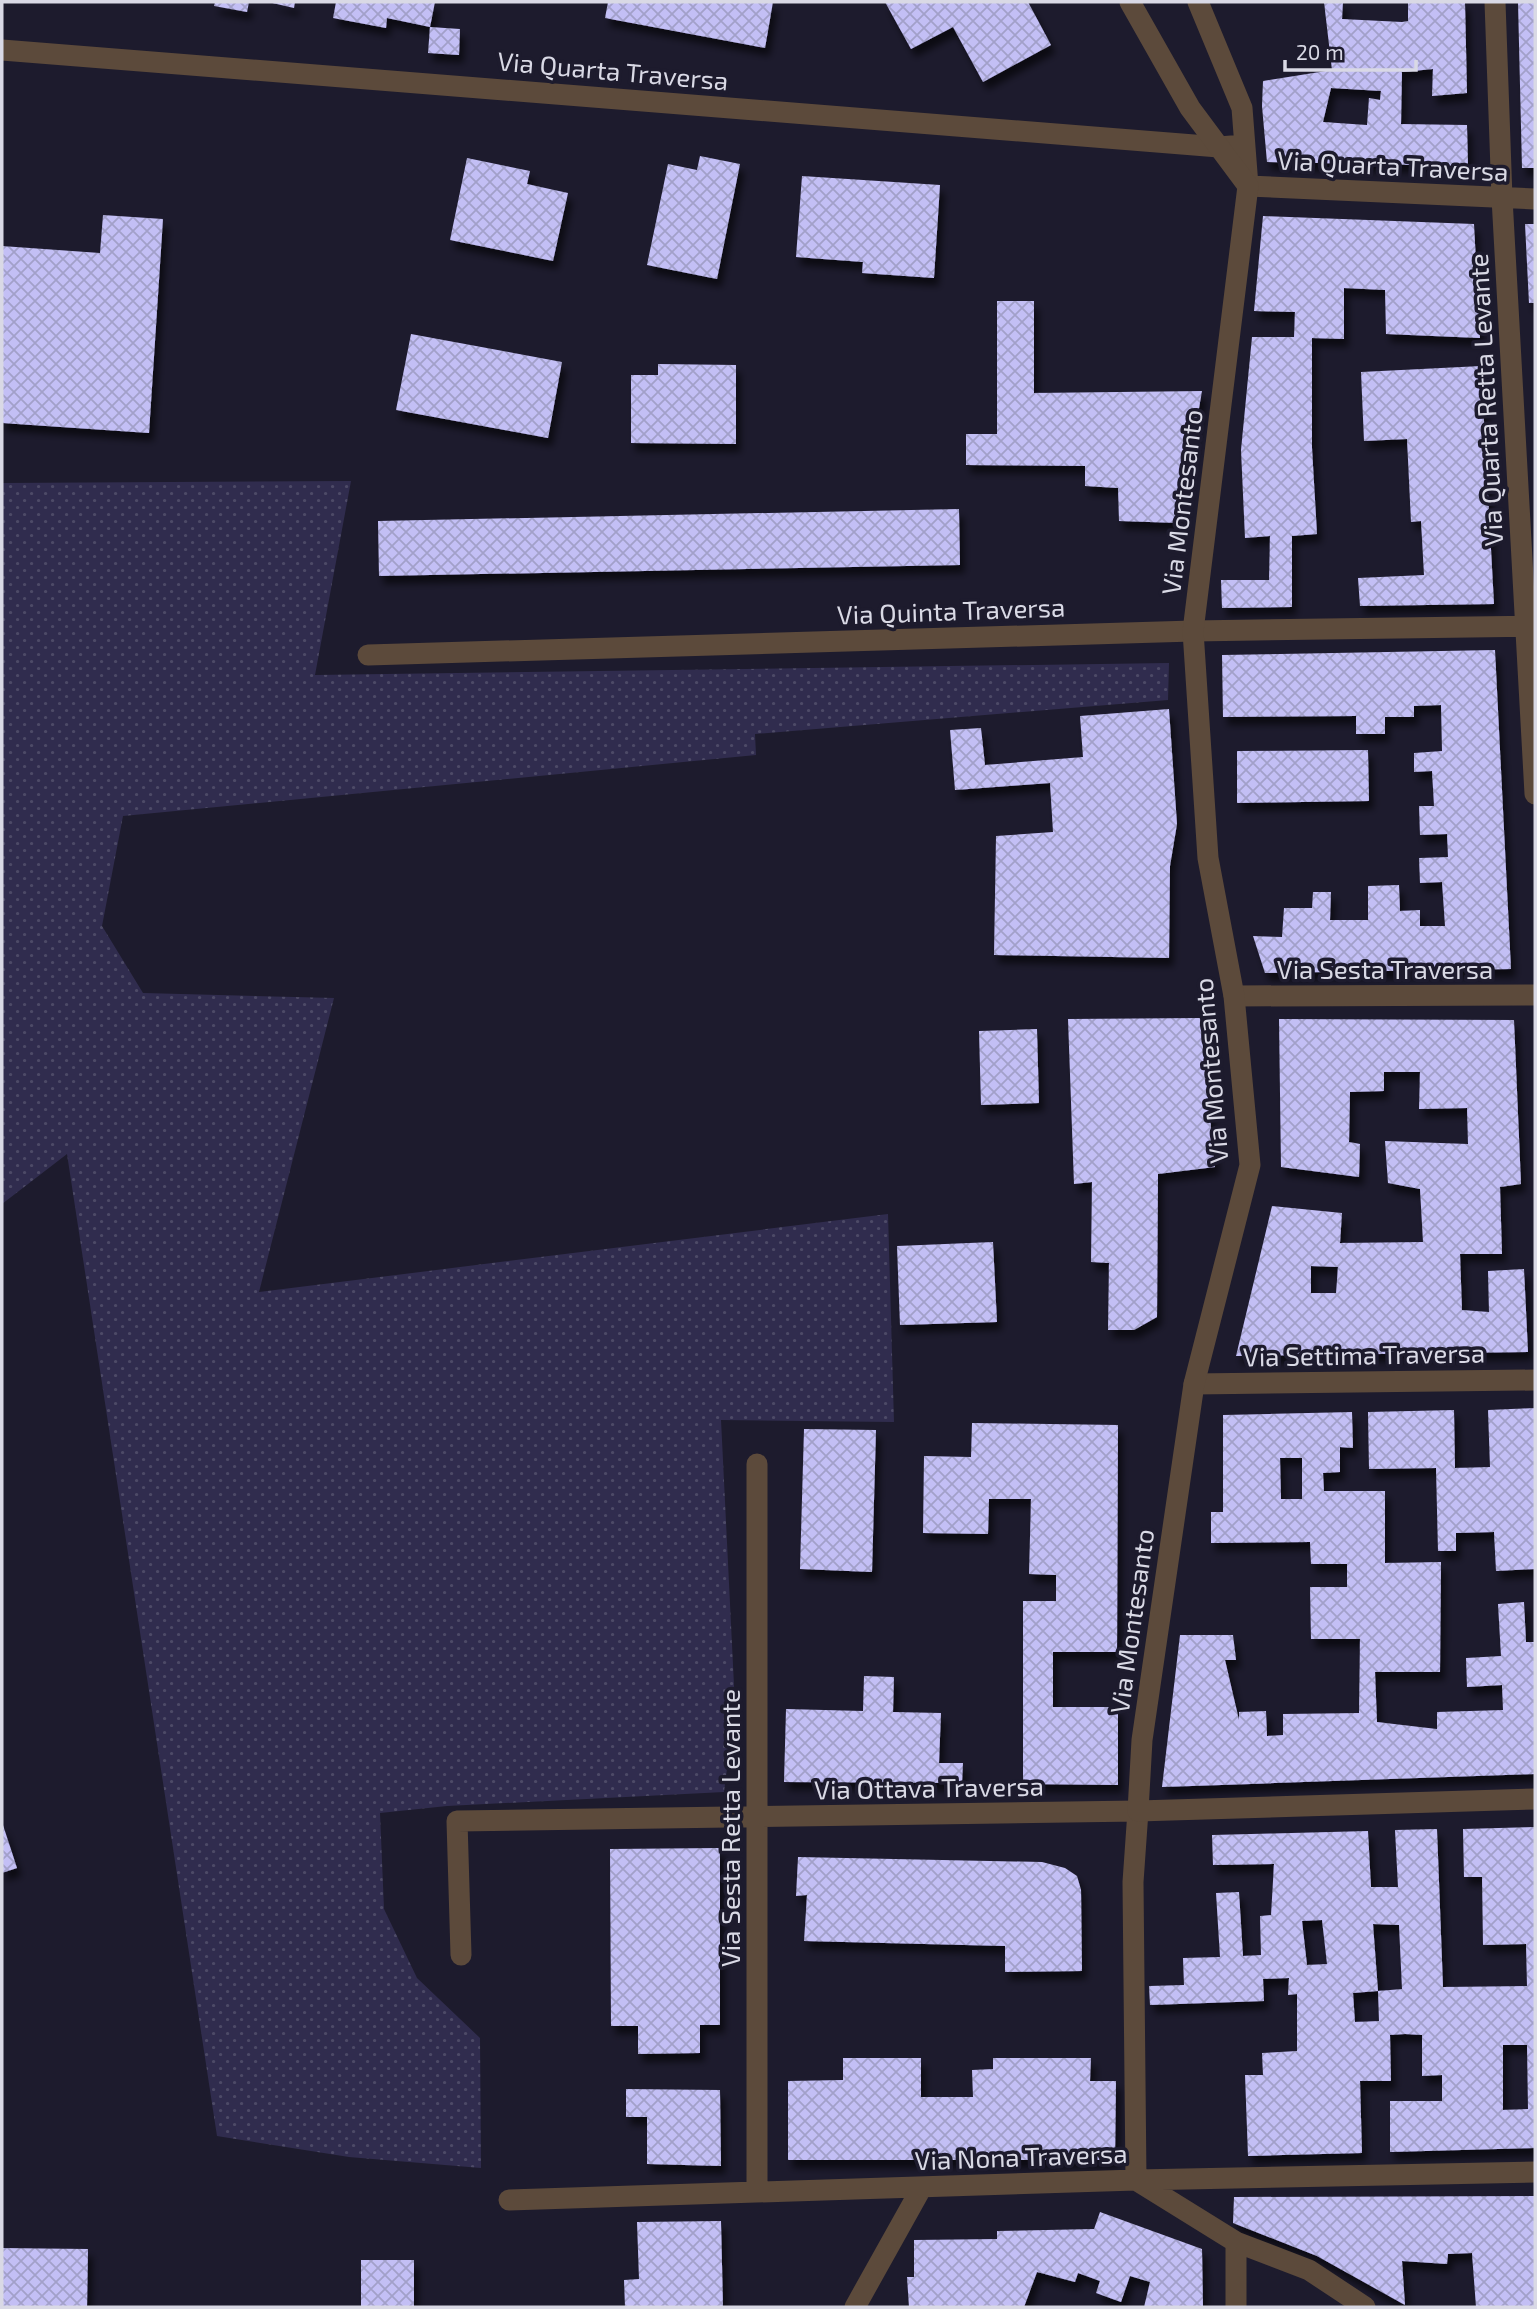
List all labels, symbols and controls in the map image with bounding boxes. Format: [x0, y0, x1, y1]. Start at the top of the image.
scale bar [1285, 28, 1416, 72]
text: 20 m [1296, 39, 1344, 64]
street label: Via Quarta Traversa [496, 44, 730, 96]
street label: Via Quarta Traversa [1277, 143, 1509, 187]
street label: Via Quarta Retta Levante [1462, 253, 1508, 547]
street label: Via Montesanto [1154, 408, 1208, 596]
street label: Via Quinta Traversa [836, 591, 1066, 629]
street label: Via Sesta Traversa [1277, 953, 1493, 984]
street label: Via Montesanto [1186, 977, 1234, 1165]
street label: Via Settima Traversa [1243, 1336, 1485, 1372]
street label: Via Montesanto [1103, 1527, 1159, 1715]
street label: Via Sesta Retta Levante [714, 1689, 745, 1967]
street label: Via Ottava Traversa [814, 1769, 1044, 1805]
street label: Via Nona Traversa [914, 2137, 1128, 2175]

